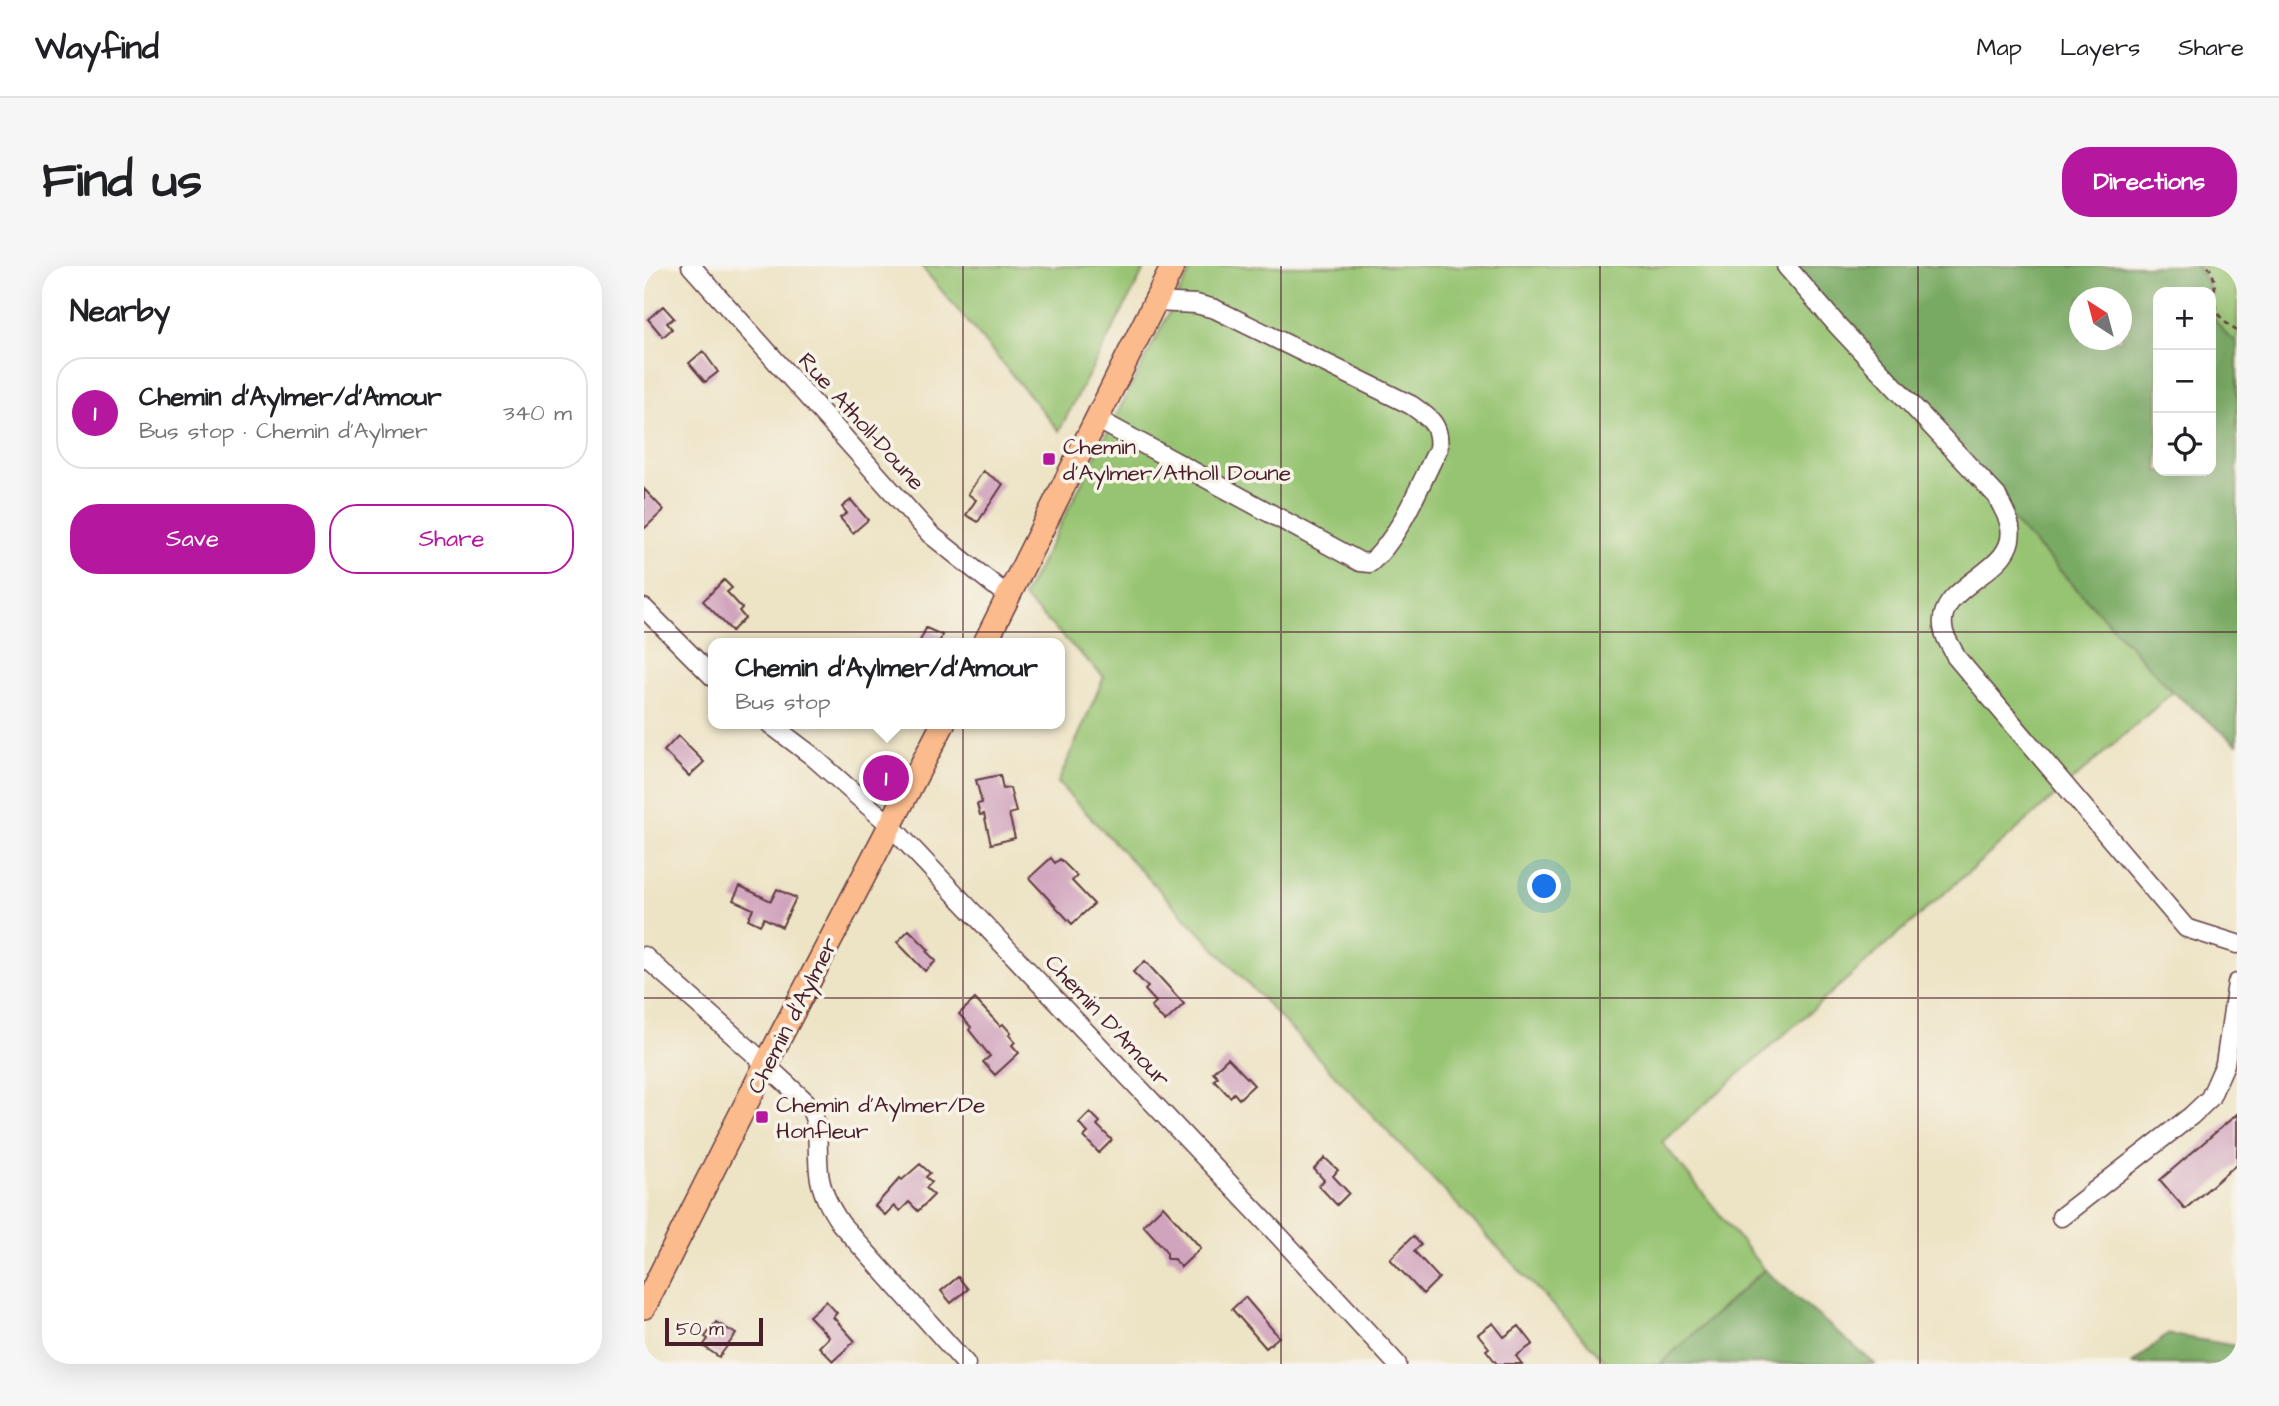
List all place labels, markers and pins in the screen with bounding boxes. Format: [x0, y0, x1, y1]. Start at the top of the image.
place label: Chemin d'Aylmer/Atholl Doune [1063, 431, 1291, 490]
marker: Chemin d'Aylmer/Atholl Doune [1041, 451, 1057, 467]
pin: 1 [863, 752, 909, 804]
place label: Chemin d'Aylmer/De Honfleur [776, 1089, 986, 1147]
marker: Chemin d'Aylmer/De Honfleur [754, 1109, 770, 1125]

